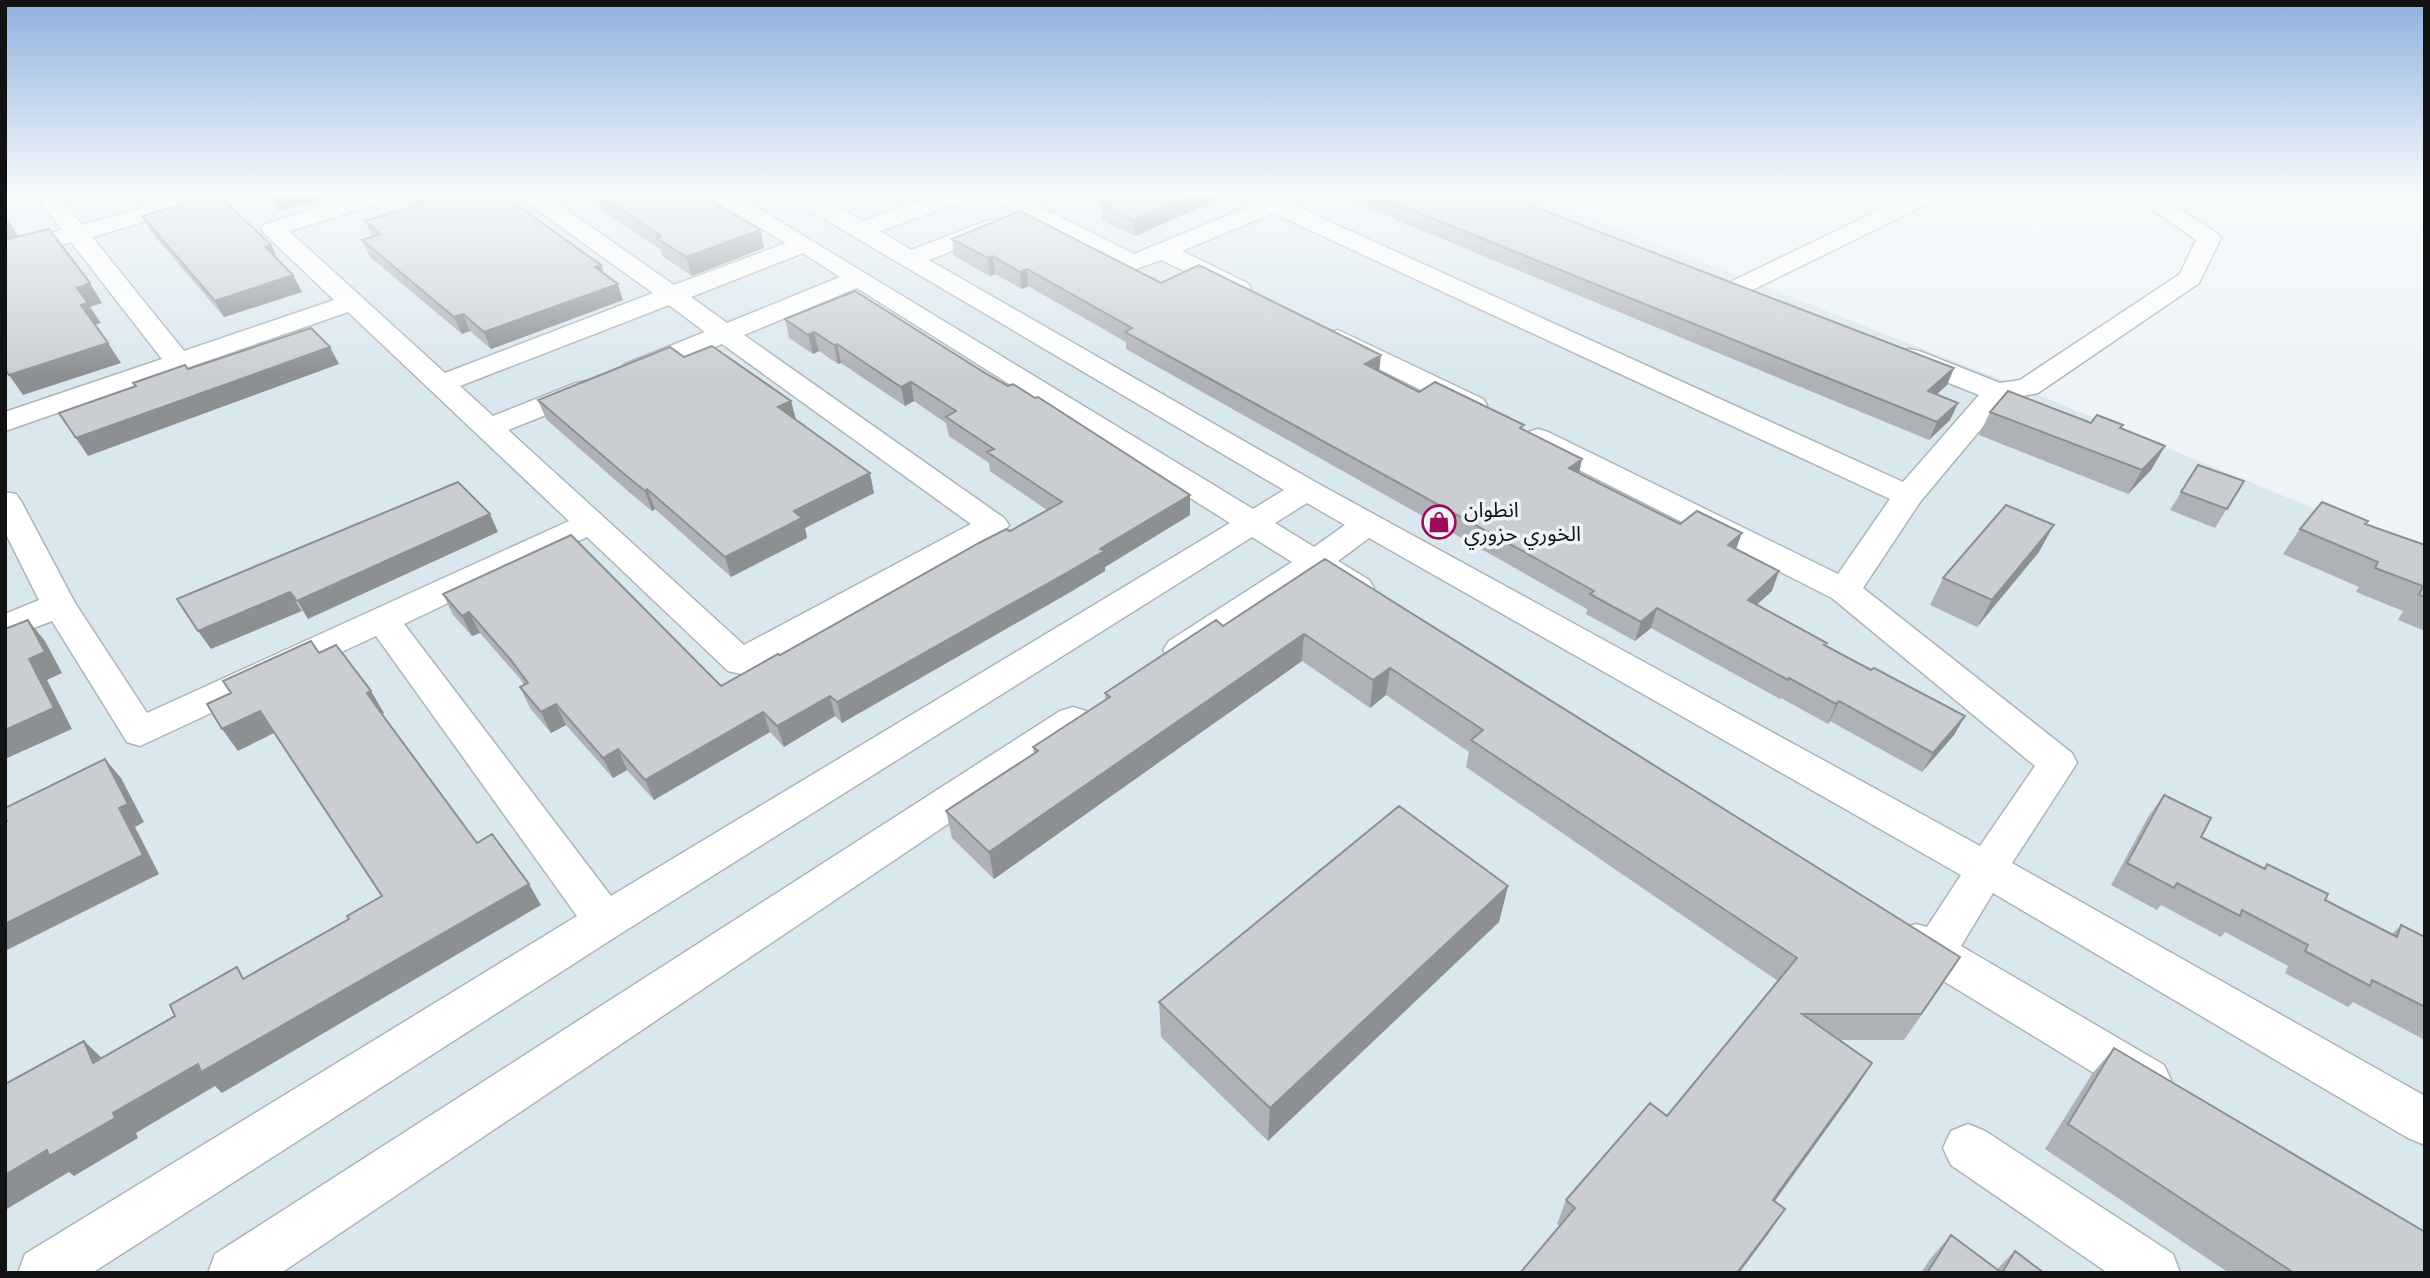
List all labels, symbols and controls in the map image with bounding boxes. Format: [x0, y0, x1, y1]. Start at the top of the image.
place label: انطوان الخوري حزوري [1464, 498, 1581, 550]
shop icon: انطوان الخوري حزوري [1420, 503, 1458, 541]

